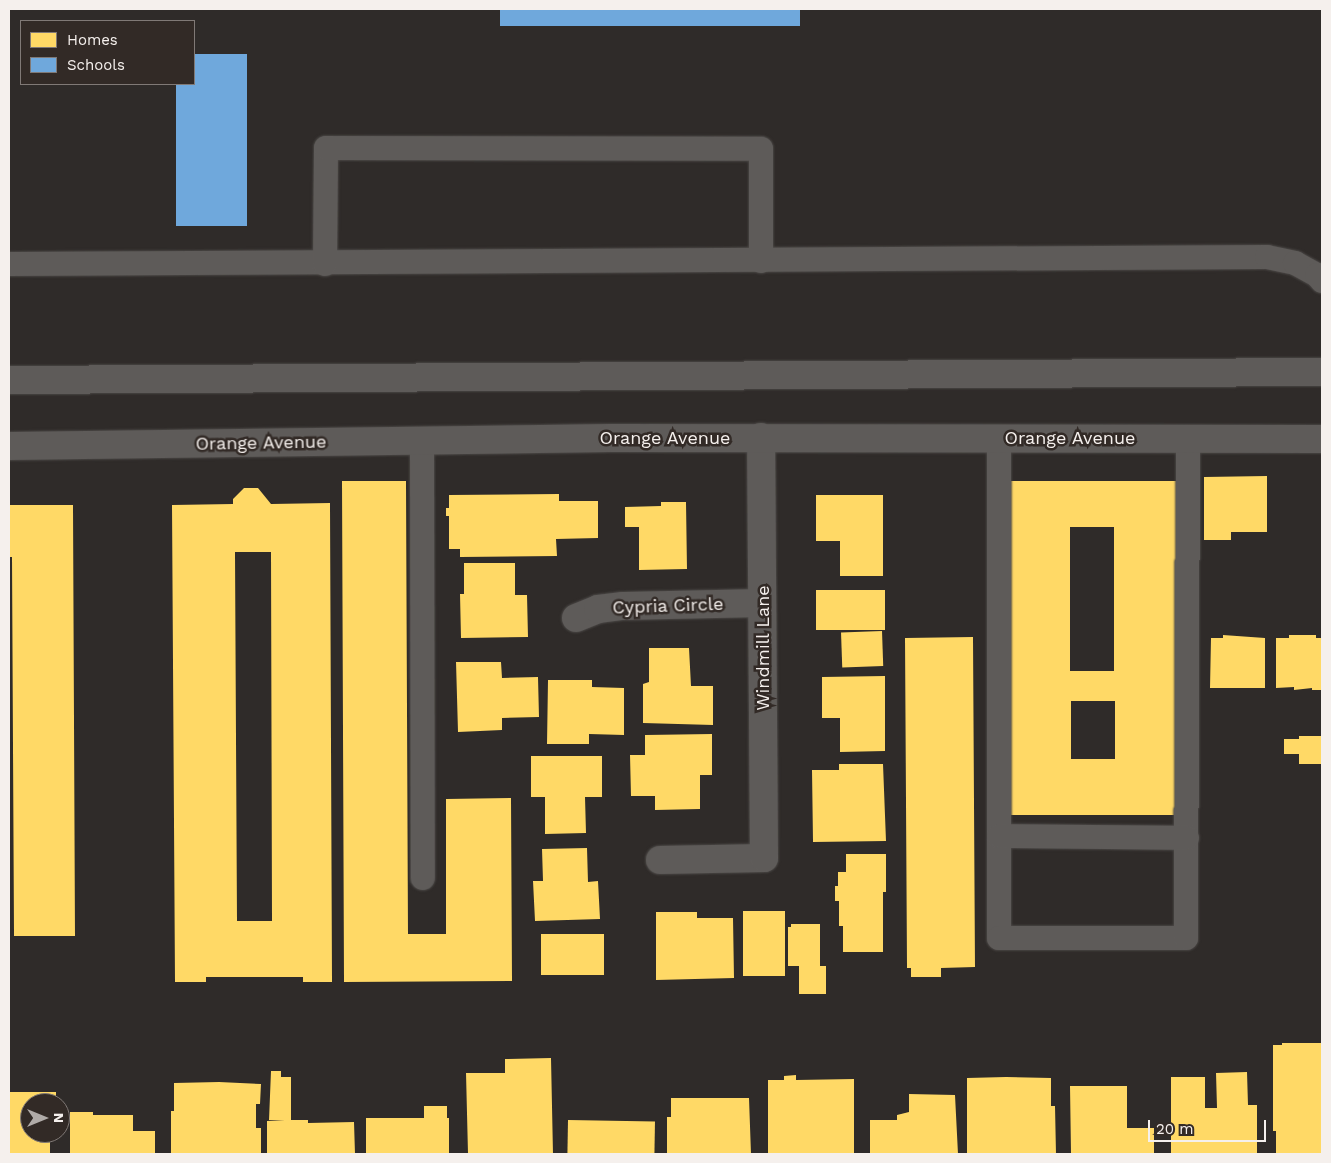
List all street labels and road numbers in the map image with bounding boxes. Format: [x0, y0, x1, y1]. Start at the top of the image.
street label: Orange Avenue [599, 427, 731, 449]
street label: Orange Avenue [1004, 427, 1136, 449]
street label: Orange Avenue [195, 431, 327, 455]
street label: Windmill Lane [752, 585, 774, 711]
street label: Cypria Circle [612, 593, 724, 619]

